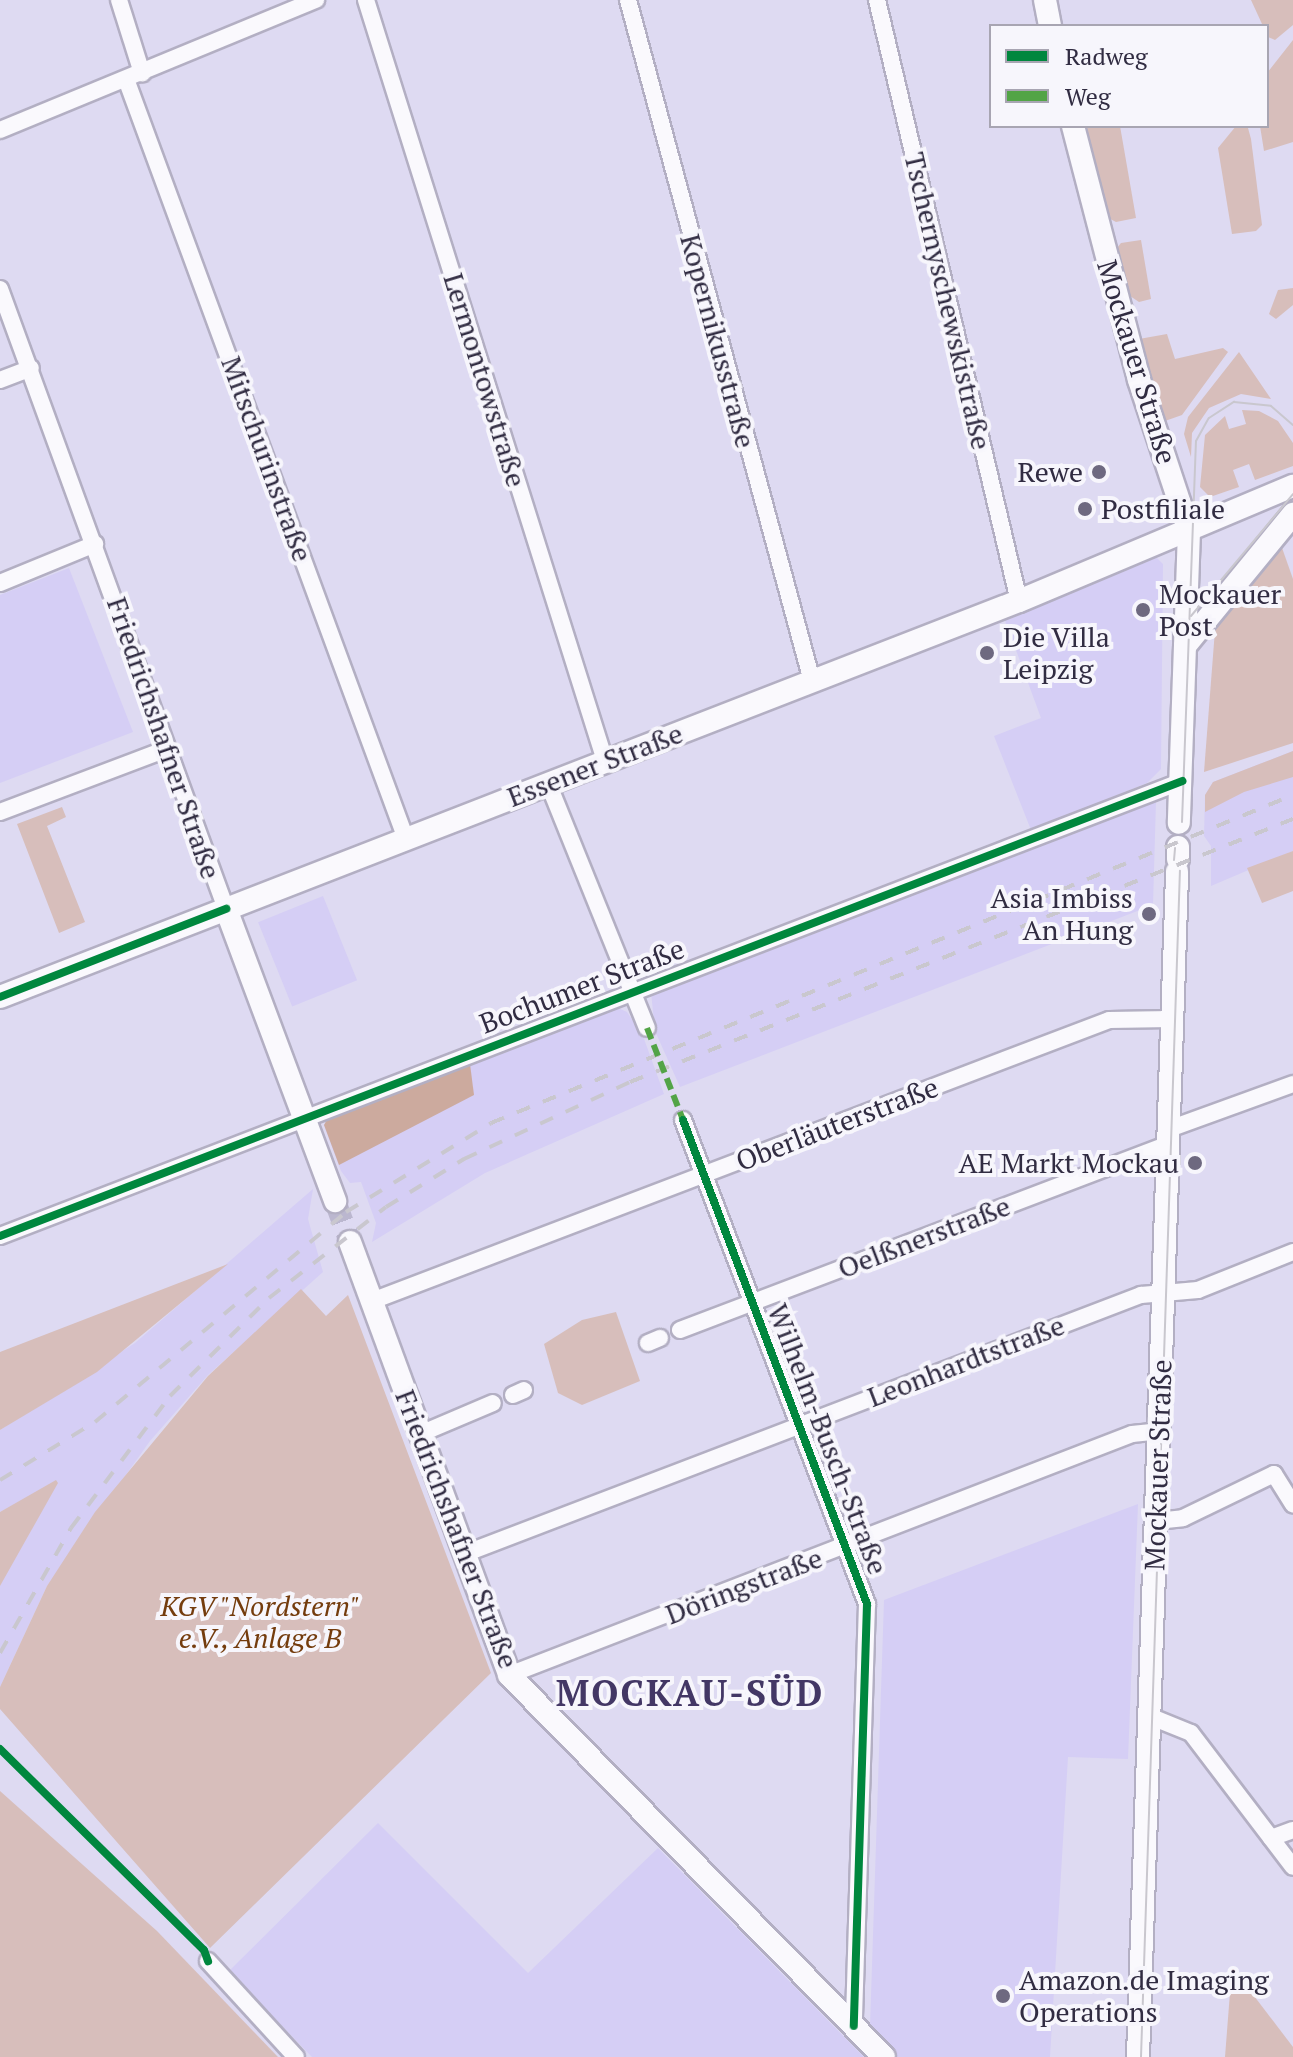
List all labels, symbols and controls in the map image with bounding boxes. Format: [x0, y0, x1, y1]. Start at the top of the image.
legend [989, 24, 1269, 128]
text: Radweg [1065, 40, 1148, 72]
text: Weg [1065, 80, 1111, 112]
street label: Tschernyschewskistraße [897, 149, 999, 453]
street label: Kopernikusstraße [673, 230, 763, 452]
street label: Mockauer Straße [1090, 256, 1184, 468]
street label: Lermontowstraße [437, 269, 533, 491]
street label: Mitschurinstraße [214, 352, 320, 566]
place label: Rewe [1018, 455, 1083, 489]
marker: Rewe [1090, 463, 1108, 481]
place label: Postfiliale [1101, 492, 1225, 526]
marker: Postfiliale [1076, 500, 1094, 518]
place label: Mockauer Post [1159, 577, 1281, 643]
street label: Friedrichshafner Straße [100, 593, 228, 883]
marker: Mockauer Post [1134, 601, 1152, 619]
place label: Die Villa Leipzig [1003, 620, 1111, 686]
marker: Die Villa Leipzig [978, 644, 996, 662]
street label: Essener Straße [503, 716, 687, 814]
place label: Asia Imbiss An Hung [990, 881, 1133, 947]
marker: Asia Imbiss An Hung [1140, 905, 1158, 923]
street label: Bochumer Straße [475, 932, 689, 1040]
street label: Oberläuterstraße [731, 1070, 943, 1178]
place label: AE Markt Mockau [959, 1146, 1179, 1180]
marker: AE Markt Mockau [1186, 1154, 1204, 1172]
street label: Oelßnerstraße [833, 1189, 1015, 1285]
street label: Wilhelm-Busch-Straße [761, 1299, 895, 1579]
street label: Leonhardtstraße [863, 1308, 1069, 1414]
street label: Mockauer Straße [1138, 1359, 1178, 1571]
street label: Friedrichshafner Straße [388, 1385, 526, 1673]
street label: Döringstraße [661, 1541, 827, 1631]
park label: KGV "Nordstern" e.V., Anlage B [159, 1589, 361, 1655]
district label: MOCKAU-SÜD [556, 1671, 824, 1715]
place label: Amazon.de Imaging Operations [1019, 1963, 1269, 2029]
marker: Amazon.de Imaging Operations [994, 1987, 1012, 2005]

